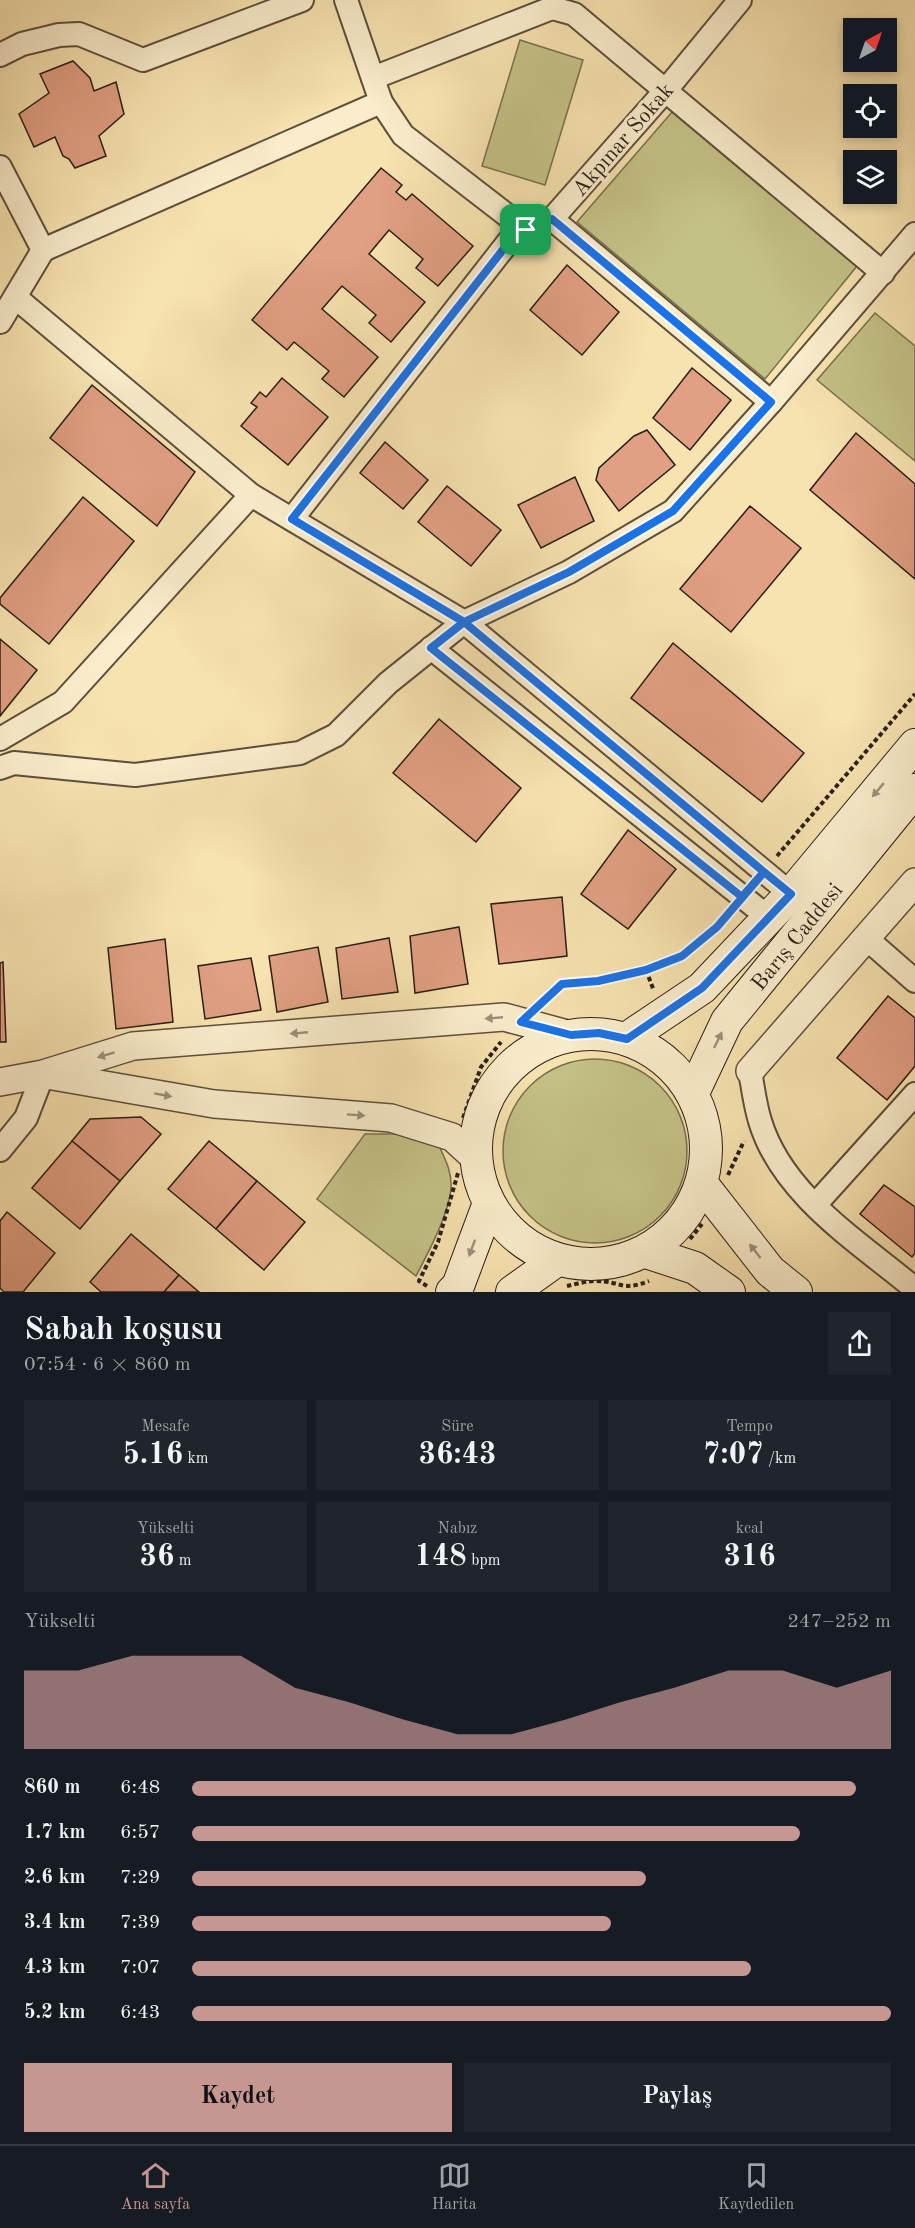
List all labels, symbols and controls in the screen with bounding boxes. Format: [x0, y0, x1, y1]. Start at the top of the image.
north arrow [843, 18, 897, 72]
map controls [843, 18, 897, 204]
street label: Akpınar Sokak [569, 80, 678, 201]
button: locate [843, 84, 897, 138]
button: layers [843, 150, 897, 204]
pin [500, 204, 551, 255]
icon: arrive [509, 213, 542, 246]
one-way arrow [871, 782, 884, 798]
street label: Barış Caddesi [748, 879, 847, 995]
one-way arrow [484, 1013, 503, 1022]
one-way arrow [290, 1028, 309, 1038]
one-way arrow [714, 1032, 723, 1049]
one-way arrow [97, 1051, 115, 1060]
one-way arrow [153, 1091, 172, 1100]
one-way arrow [347, 1110, 366, 1120]
one-way arrow [466, 1239, 476, 1257]
one-way arrow [748, 1243, 761, 1259]
button: share [828, 1312, 891, 1375]
text: Sabah koşusu [24, 1314, 223, 1347]
text: 07:54 · 6 × 860 m [24, 1355, 191, 1375]
text: Mesafe [141, 1419, 190, 1435]
text: Süre [441, 1419, 474, 1435]
text: Tempo [726, 1419, 773, 1435]
text: 5.16 [122, 1440, 183, 1470]
text: 36:43 [419, 1440, 497, 1470]
text: 7:07 [703, 1440, 763, 1470]
text: km [183, 1451, 209, 1467]
text: /km [763, 1451, 796, 1467]
text: Yükselti [137, 1521, 194, 1537]
text: Nabız [438, 1521, 477, 1537]
text: kcal [736, 1521, 763, 1537]
text: 36 [140, 1542, 174, 1572]
text: 148 [415, 1542, 467, 1572]
text: 316 [723, 1542, 776, 1572]
text: m [174, 1553, 192, 1569]
text: bpm [467, 1553, 500, 1569]
text: Yükselti [24, 1612, 95, 1632]
text: 247–252 m [788, 1612, 891, 1632]
text: 860 m [24, 1778, 80, 1798]
text: 6:48 [120, 1778, 160, 1798]
text: 1.7 km [24, 1823, 86, 1843]
text: 6:57 [120, 1823, 160, 1843]
text: 2.6 km [24, 1868, 86, 1888]
text: 7:29 [120, 1868, 160, 1888]
text: 3.4 km [24, 1913, 86, 1933]
text: 7:39 [120, 1913, 160, 1933]
text: 4.3 km [24, 1958, 86, 1978]
text: 7:07 [120, 1958, 160, 1978]
text: 5.2 km [24, 2003, 86, 2023]
text: 6:43 [120, 2003, 160, 2023]
button: Kaydet [24, 2063, 452, 2132]
button: Paylaş [464, 2063, 891, 2132]
tab: Ana sayfa [121, 2159, 190, 2215]
tab: Harita [432, 2159, 477, 2215]
tab: Kaydedilen [718, 2159, 794, 2215]

